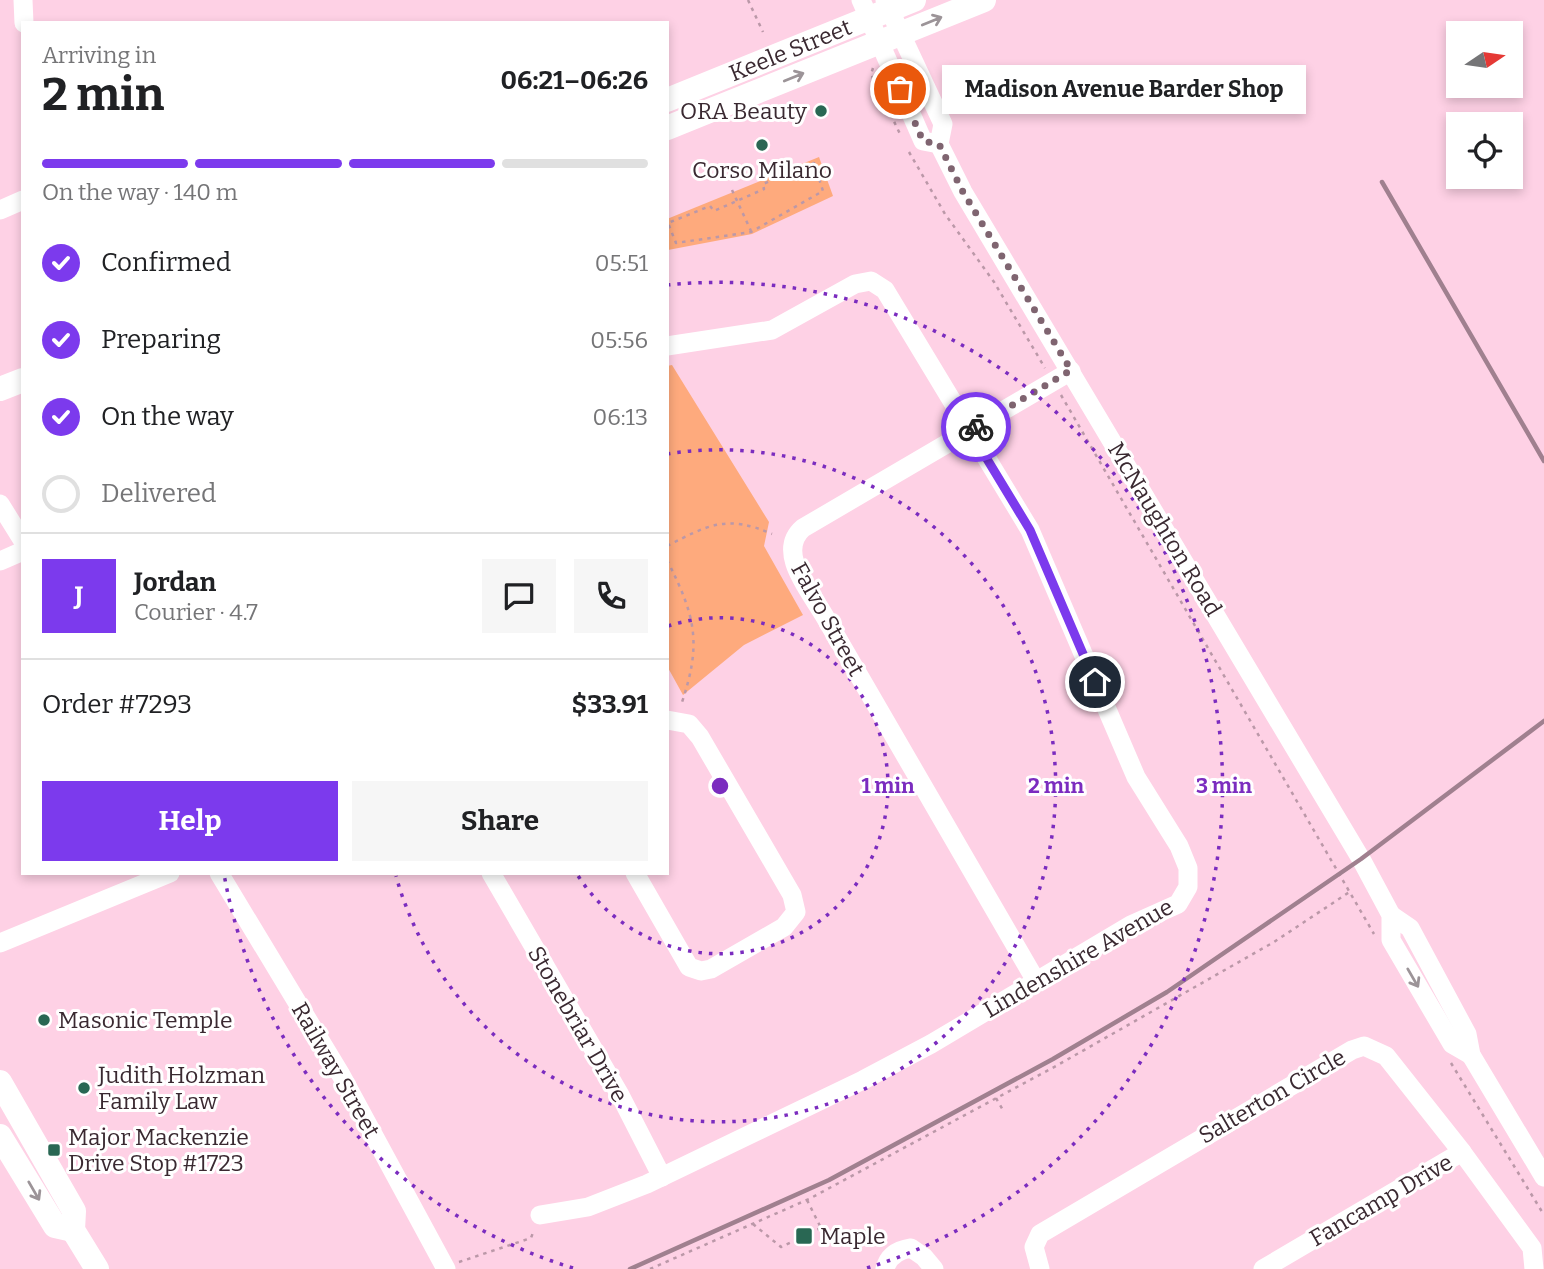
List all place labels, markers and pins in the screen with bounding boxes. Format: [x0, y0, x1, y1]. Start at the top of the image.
pin [870, 59, 930, 119]
callout: Madison Avenue Barder Shop [942, 64, 1306, 114]
place label: ORA Beauty [680, 97, 808, 125]
marker: ORA Beauty [813, 103, 829, 119]
marker: Corso Milano [754, 137, 770, 153]
place label: Corso Milano [692, 156, 832, 184]
pin [1065, 652, 1125, 712]
centre of rings [708, 774, 732, 798]
place label: Masonic Temple [58, 1006, 232, 1034]
marker: Masonic Temple [36, 1012, 52, 1028]
place label: Judith Holzman Family Law [97, 1061, 265, 1115]
marker: Judith Holzman Family Law [76, 1080, 92, 1096]
place label: Major Mackenzie Drive Stop #1723 [68, 1123, 249, 1177]
marker: Major Mackenzie Drive Stop #1723 [46, 1142, 62, 1158]
place label: Maple [820, 1222, 886, 1250]
marker: Maple [794, 1226, 814, 1246]

